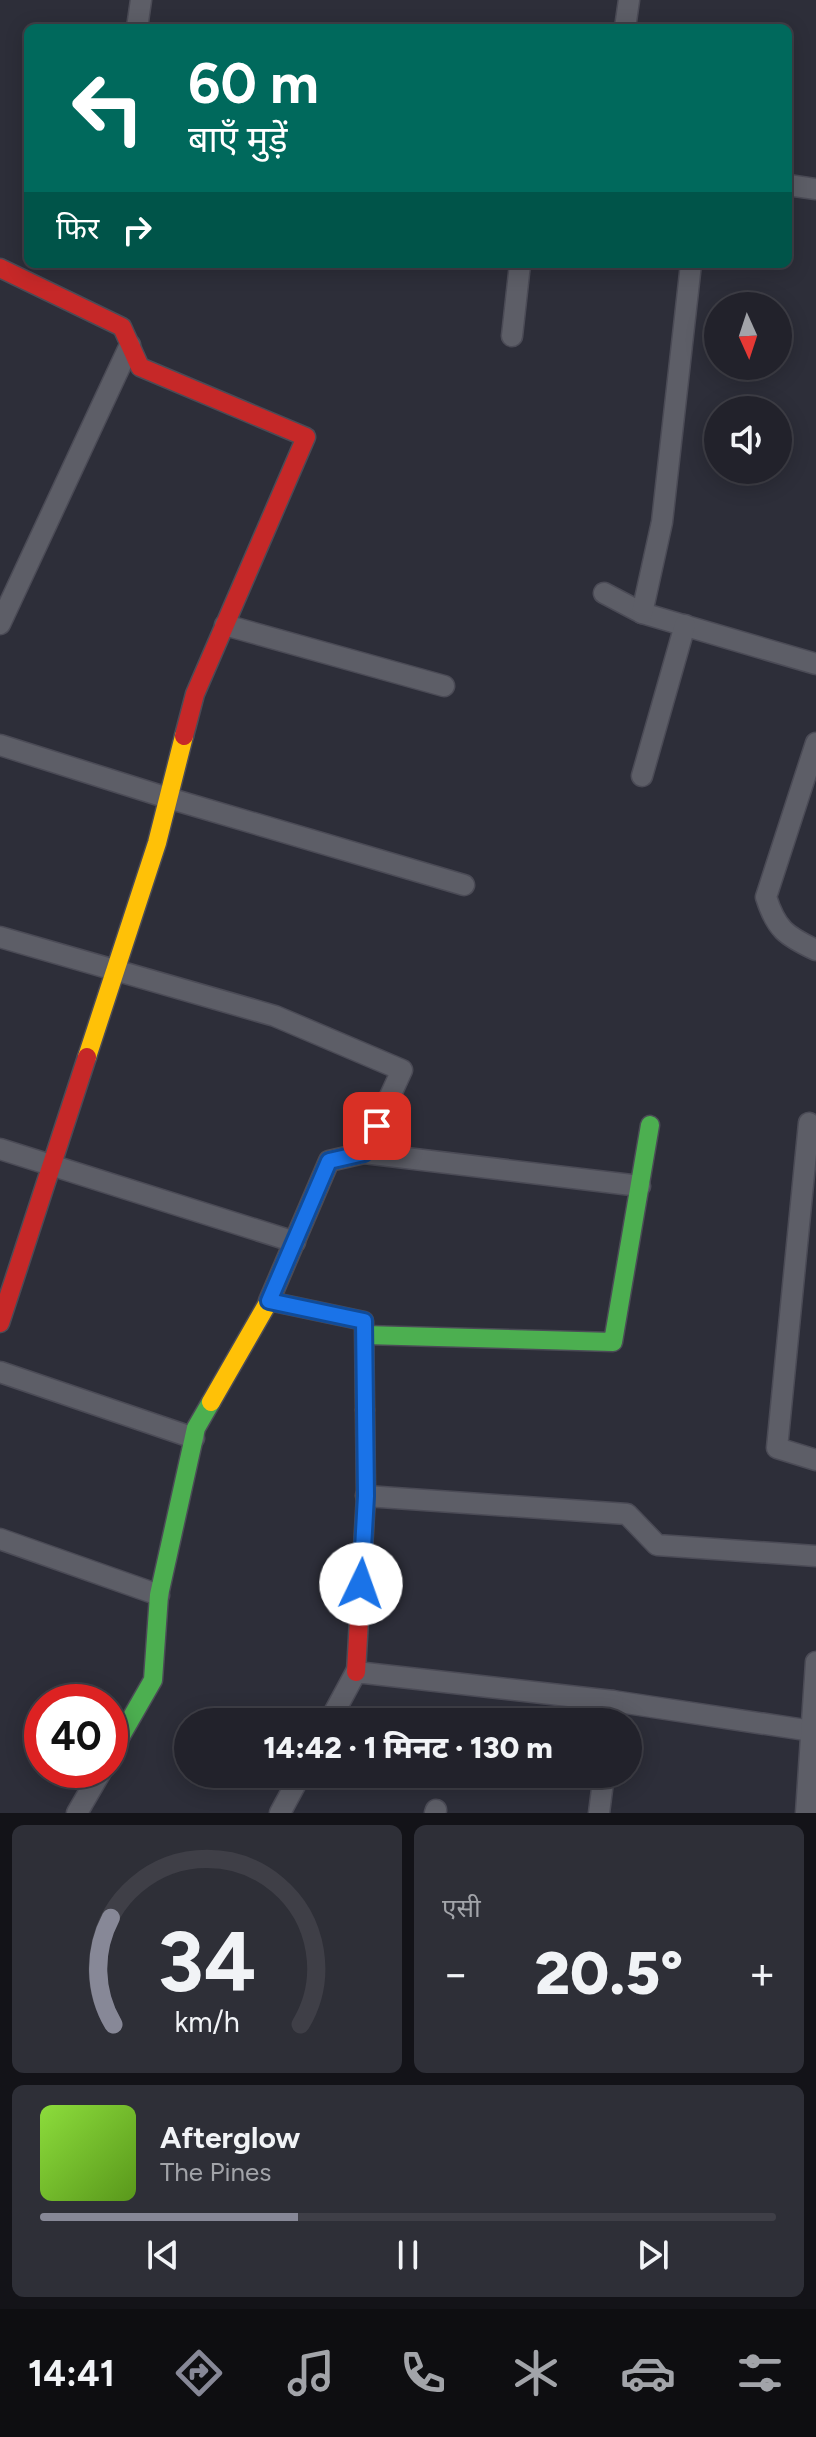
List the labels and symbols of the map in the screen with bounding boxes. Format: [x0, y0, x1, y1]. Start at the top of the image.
north arrow [704, 292, 792, 380]
pin [343, 1092, 411, 1160]
position arrow [319, 1542, 403, 1626]
speed limit sign: 40 [24, 1684, 128, 1788]

